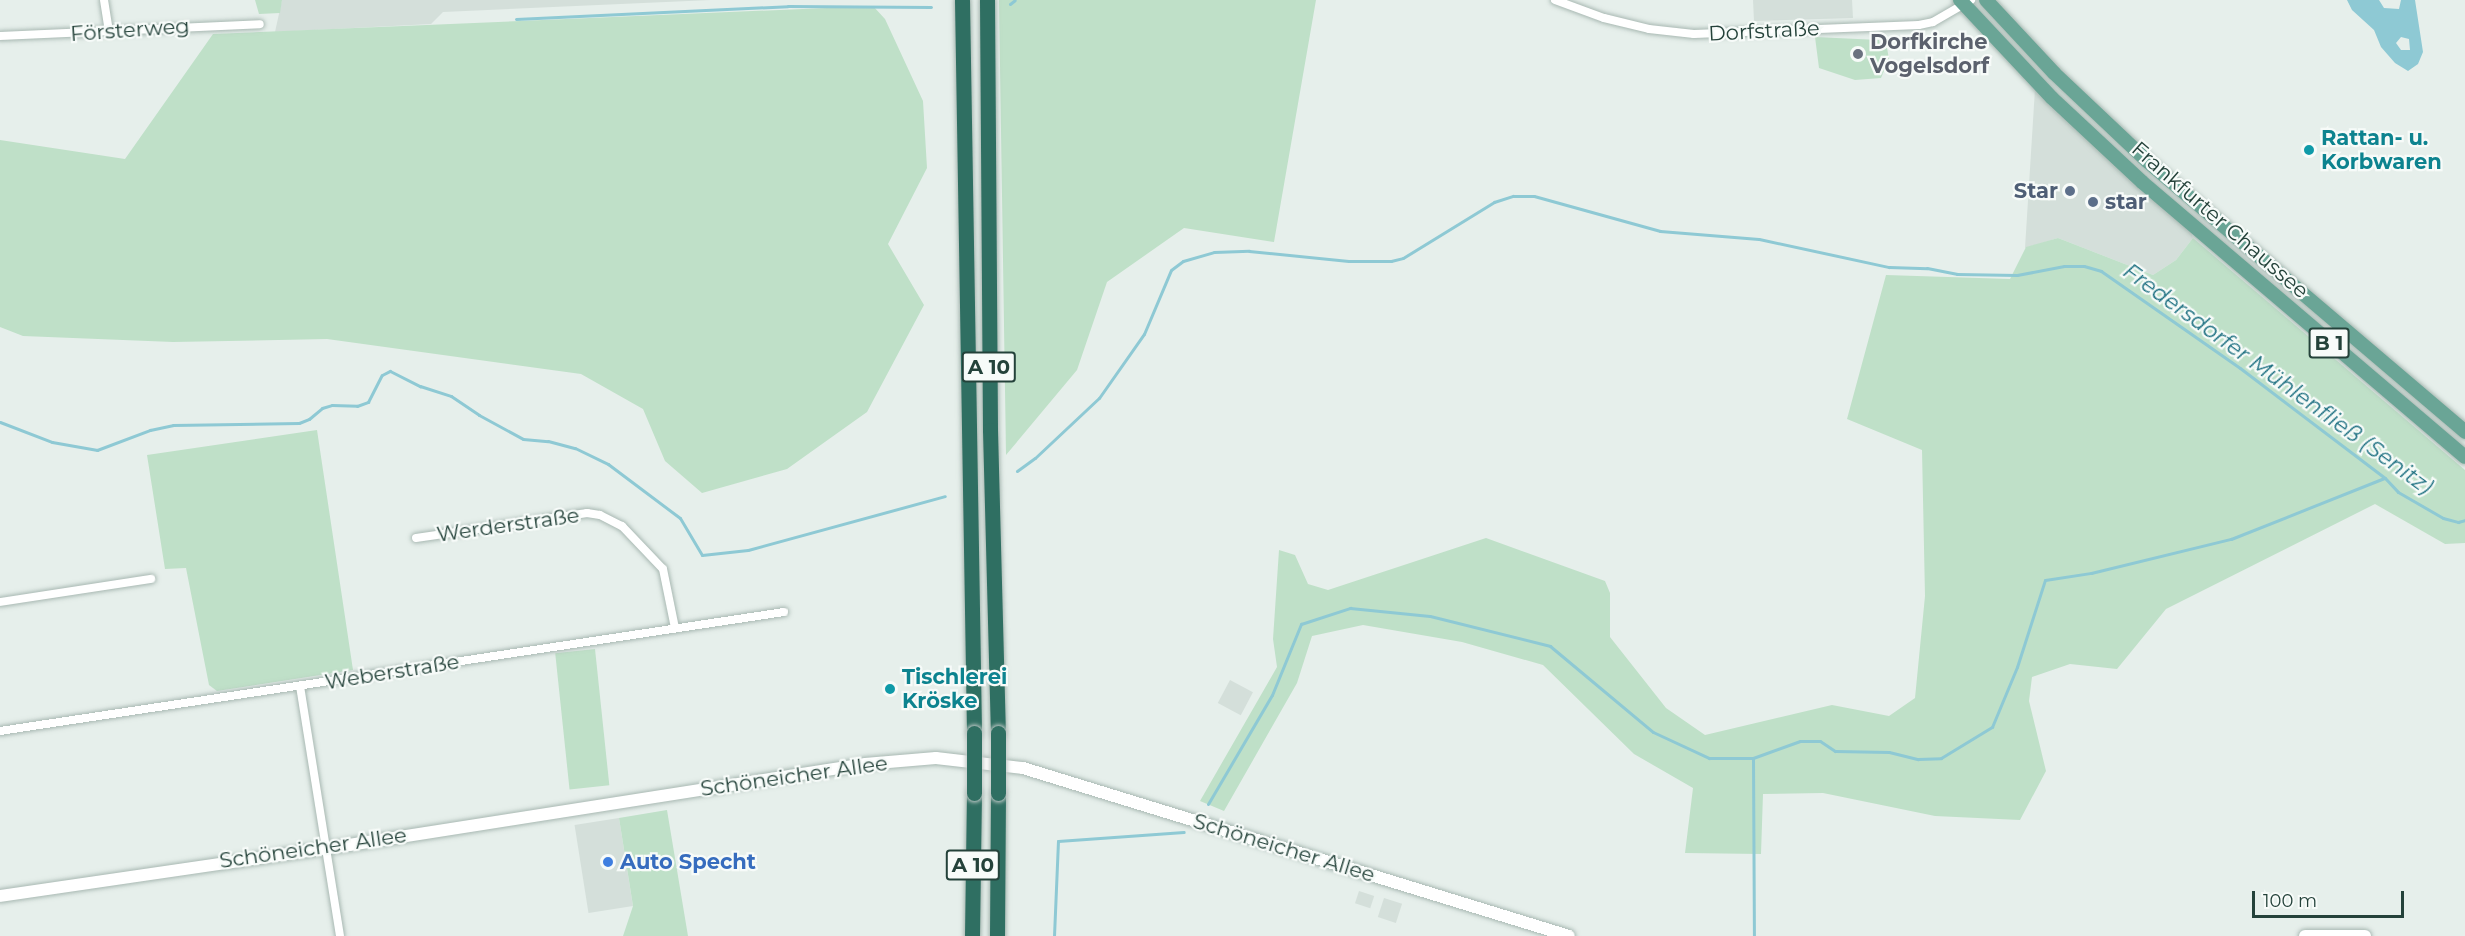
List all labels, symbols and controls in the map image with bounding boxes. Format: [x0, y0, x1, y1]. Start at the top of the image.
street label: Försterweg [70, 13, 190, 47]
street label: Dorfstraße [1708, 15, 1820, 47]
place label: Dorfkirche Vogelsdorf [1870, 29, 1989, 79]
marker: Dorfkirche Vogelsdorf [1851, 47, 1865, 61]
place label: Rattan- u. Korbwaren [2321, 125, 2442, 175]
street label: Frankfurter Chaussee [2126, 136, 2314, 304]
marker: Rattan- u. Korbwaren [2302, 143, 2316, 157]
place label: Star [2014, 178, 2058, 204]
marker: Star [2063, 184, 2077, 198]
place label: star [2105, 189, 2147, 215]
marker: star [2086, 195, 2100, 209]
water label: Fredersdorfer Mühlenfließ (Senitz) [2118, 258, 2438, 500]
road number: B 1 [2308, 326, 2350, 360]
road number: A 10 [960, 350, 1018, 384]
street label: Werderstraße [435, 503, 581, 547]
street label: Weberstraße [323, 649, 461, 695]
place label: Tischlerei Kröske [902, 664, 1007, 714]
marker: Tischlerei Kröske [883, 682, 897, 696]
street label: Schöneicher Allee [699, 750, 889, 802]
street label: Schöneicher Allee [1190, 808, 1378, 888]
street label: Schöneicher Allee [218, 822, 408, 874]
road number: A 10 [944, 848, 1002, 882]
place label: Auto Specht [620, 849, 756, 875]
marker: Auto Specht [601, 855, 615, 869]
scale bar [2255, 879, 2406, 917]
text: 100 m [2263, 890, 2317, 912]

